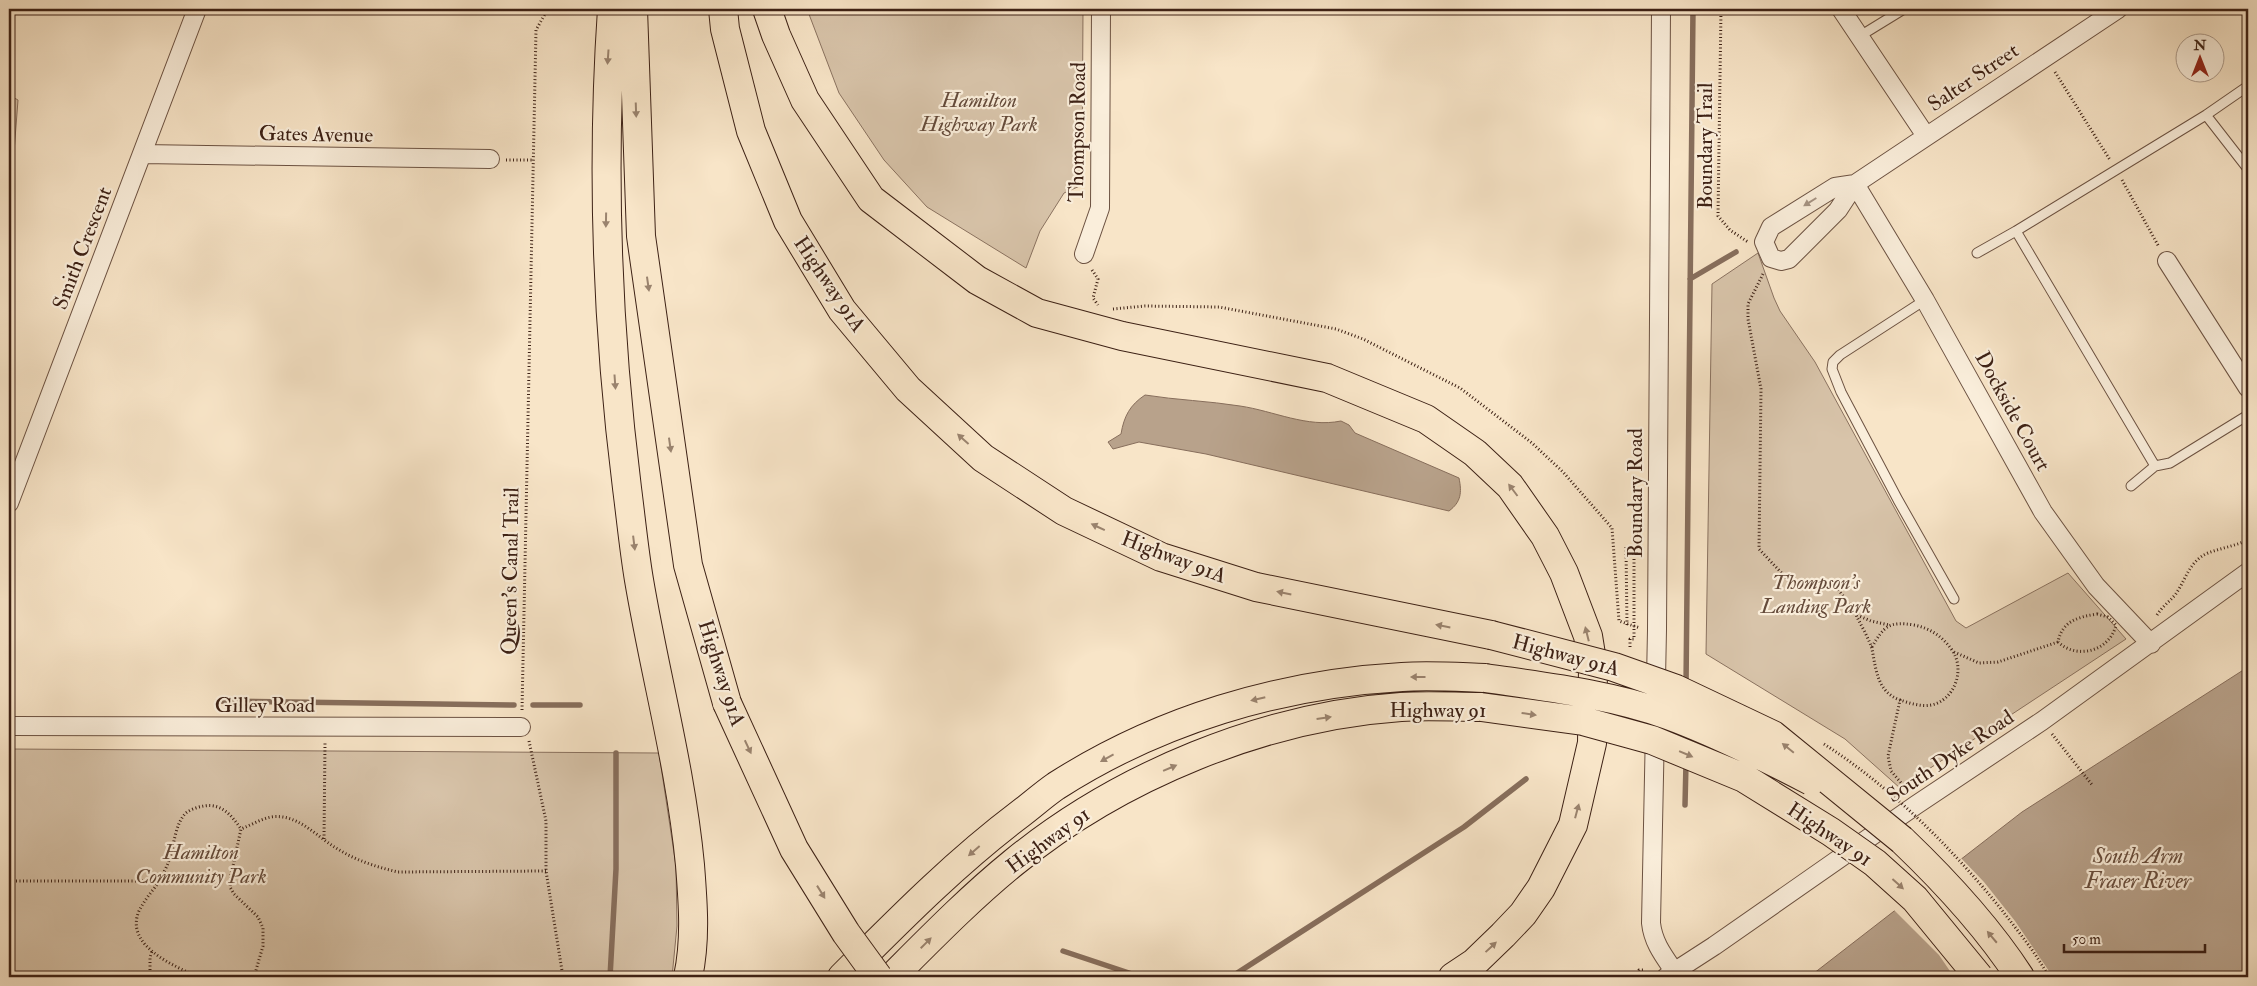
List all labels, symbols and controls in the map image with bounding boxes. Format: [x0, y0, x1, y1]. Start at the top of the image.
north arrow [2174, 32, 2224, 82]
street label: Salter Street [1923, 37, 2024, 118]
text: N [2193, 37, 2207, 54]
one-way arrow [604, 50, 612, 66]
street label: Thompson Road [1063, 61, 1092, 202]
street label: Boundary Trail [1692, 82, 1719, 209]
park label: Hamilton Highway Park [919, 87, 1038, 138]
one-way arrow [632, 102, 640, 118]
street label: Gates Avenue [259, 120, 374, 149]
street label: Smith Crescent [47, 183, 118, 313]
one-way arrow [1804, 197, 1817, 207]
one-way arrow [602, 212, 610, 228]
street label: Highway 91A [788, 231, 872, 338]
one-way arrow [644, 277, 652, 293]
street label: Dockside Court [1969, 347, 2057, 476]
one-way arrow [612, 374, 620, 390]
street label: Boundary Road [1622, 427, 1649, 558]
one-way arrow [957, 433, 969, 445]
one-way arrow [667, 437, 675, 453]
one-way arrow [1507, 484, 1518, 497]
street label: Queen's Canal Trail [496, 486, 525, 655]
one-way arrow [1091, 523, 1105, 531]
street label: Highway 91A [1117, 525, 1230, 590]
one-way arrow [630, 536, 638, 552]
park label: Thompson's Landing Park [1760, 569, 1871, 620]
one-way arrow [1276, 589, 1291, 597]
street label: Highway 91A [692, 616, 751, 730]
one-way arrow [1434, 621, 1450, 629]
one-way arrow [1582, 626, 1590, 641]
street label: Highway 91A [1509, 628, 1623, 683]
one-way arrow [1410, 673, 1426, 681]
street label: Gilley Road [215, 692, 316, 719]
one-way arrow [1250, 695, 1265, 703]
street label: Highway 91 [1389, 697, 1487, 724]
street label: South Dyke Road [1881, 703, 2020, 809]
one-way arrow [1522, 710, 1538, 718]
one-way arrow [1317, 713, 1333, 721]
one-way arrow [744, 740, 752, 754]
one-way arrow [1782, 742, 1795, 753]
one-way arrow [1679, 750, 1694, 758]
one-way arrow [1100, 754, 1115, 762]
one-way arrow [1163, 763, 1177, 771]
street label: Highway 91 [1782, 796, 1877, 873]
street label: Highway 91 [1001, 801, 1095, 880]
one-way arrow [1573, 804, 1581, 819]
park label: Hamilton Community Park [135, 839, 267, 890]
water label: South Arm Fraser River [2084, 842, 2193, 895]
one-way arrow [969, 845, 981, 857]
one-way arrow [1891, 878, 1903, 890]
one-way arrow [816, 885, 825, 898]
scale bar [2064, 921, 2206, 953]
text: 50 m [2072, 930, 2101, 949]
one-way arrow [1986, 932, 1998, 944]
one-way arrow [920, 937, 932, 949]
one-way arrow [1484, 941, 1496, 953]

